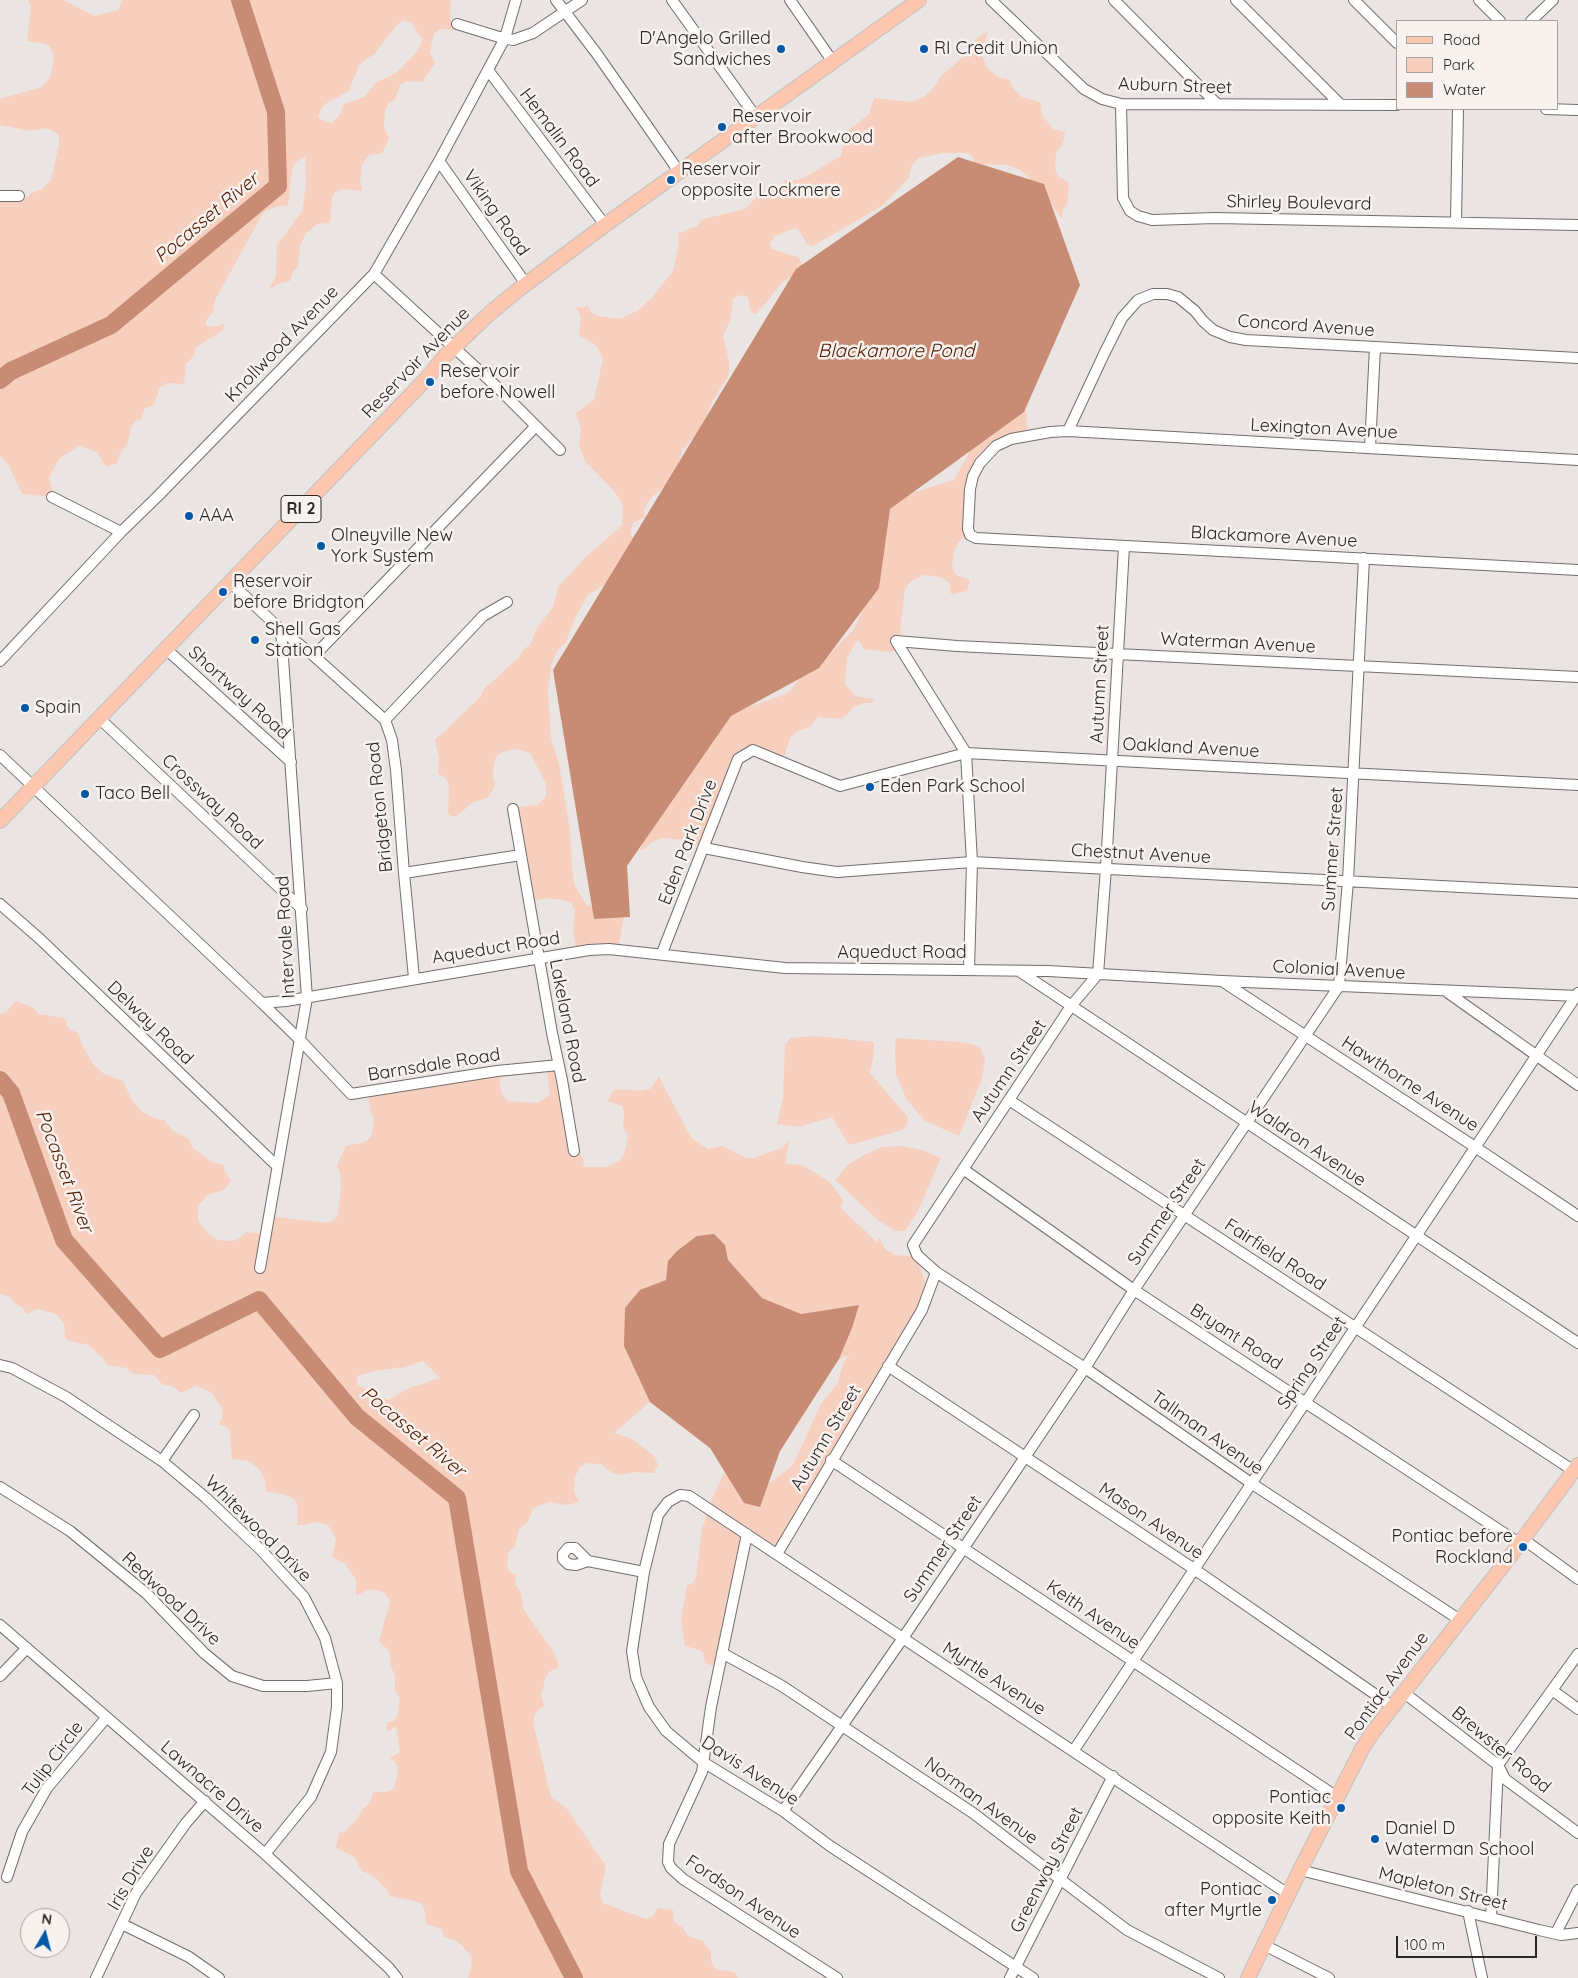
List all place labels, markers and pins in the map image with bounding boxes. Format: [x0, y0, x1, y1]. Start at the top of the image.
place label: D'Angelo Grilled Sandwiches [639, 28, 771, 70]
place label: RI Credit Union [934, 38, 1058, 60]
marker: D'Angelo Grilled Sandwiches [775, 43, 787, 55]
marker: RI Credit Union [918, 43, 930, 55]
place label: Reservoir after Brookwood [732, 106, 873, 148]
marker: Reservoir after Brookwood [716, 121, 728, 133]
place label: Reservoir opposite Lockmere [681, 159, 841, 202]
marker: Reservoir opposite Lockmere [665, 174, 677, 186]
place label: Reservoir before Nowell [440, 361, 555, 404]
marker: Reservoir before Nowell [424, 376, 436, 388]
place label: AAA [199, 505, 234, 527]
marker: AAA [183, 510, 195, 522]
place label: Olneyville New York System [331, 525, 453, 568]
marker: Olneyville New York System [315, 540, 327, 552]
place label: Reservoir before Bridgton [233, 571, 364, 614]
marker: Reservoir before Bridgton [217, 586, 229, 598]
place label: Shell Gas Station [265, 619, 341, 662]
marker: Shell Gas Station [249, 634, 261, 646]
place label: Spain [35, 697, 81, 719]
marker: Spain [19, 702, 31, 714]
place label: Eden Park School [880, 776, 1025, 798]
marker: Eden Park School [864, 781, 876, 793]
place label: Taco Bell [95, 783, 170, 805]
marker: Taco Bell [79, 788, 91, 800]
place label: Pontiac before Rockland [1392, 1526, 1513, 1568]
marker: Pontiac before Rockland [1517, 1541, 1529, 1553]
place label: Pontiac opposite Keith [1212, 1787, 1331, 1830]
marker: Pontiac opposite Keith [1335, 1802, 1347, 1814]
place label: Daniel D Waterman School [1385, 1818, 1534, 1860]
marker: Daniel D Waterman School [1369, 1833, 1381, 1845]
place label: Pontiac after Myrtle [1164, 1879, 1262, 1922]
marker: Pontiac after Myrtle [1266, 1894, 1278, 1906]

